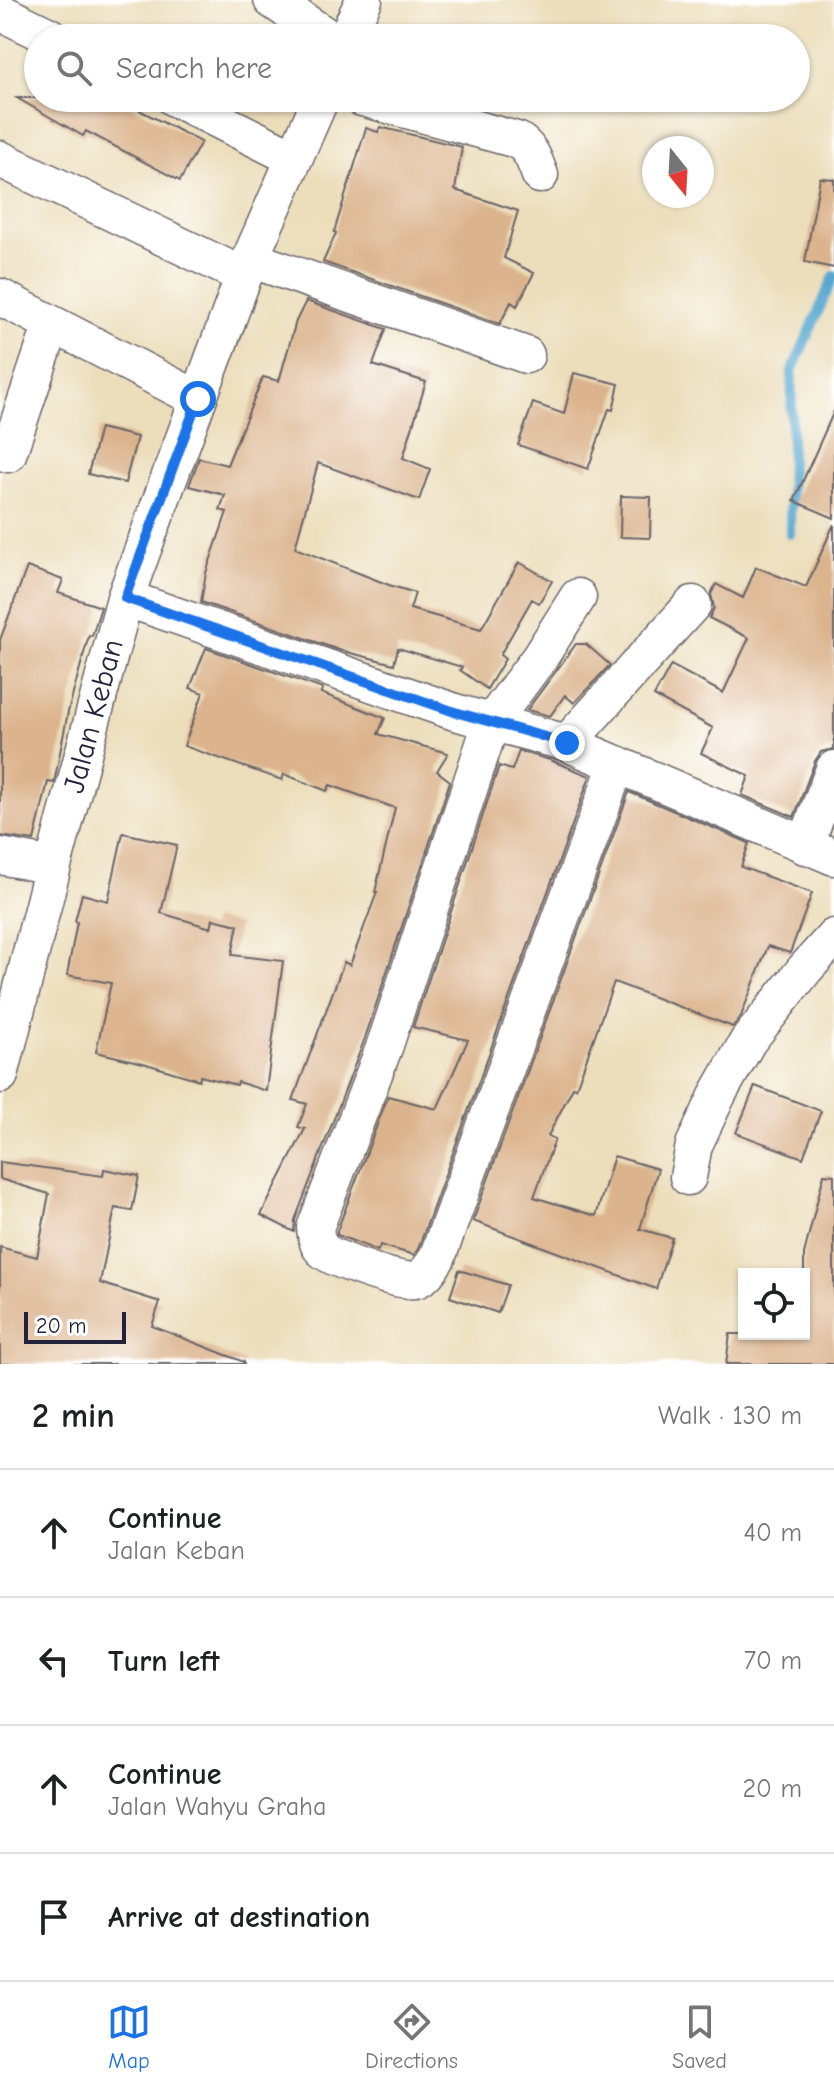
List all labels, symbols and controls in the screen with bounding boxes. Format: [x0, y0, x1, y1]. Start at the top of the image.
search box [24, 24, 810, 112]
icon: search [52, 46, 96, 90]
text: Search here [116, 51, 272, 86]
north arrow [642, 136, 714, 208]
route start [180, 381, 216, 417]
street label: Jalan Keban [56, 635, 131, 797]
route end [549, 725, 585, 761]
map controls [738, 1268, 810, 1340]
button: locate [738, 1268, 810, 1340]
scale bar [24, 1308, 126, 1344]
text: 20 m [36, 1313, 86, 1339]
text: 2 min [32, 1396, 115, 1436]
text: Walk · 130 m [658, 1401, 802, 1431]
text: Continue [108, 1501, 222, 1536]
icon: ahead [32, 1511, 76, 1555]
text: 40 m [743, 1518, 802, 1548]
text: Jalan Keban [108, 1536, 245, 1566]
icon: left [32, 1639, 76, 1683]
text: Turn left [108, 1644, 220, 1679]
text: 70 m [744, 1646, 802, 1676]
text: Continue [108, 1757, 222, 1792]
icon: ahead [32, 1767, 76, 1811]
text: 20 m [742, 1774, 802, 1804]
text: Jalan Wahyu Graha [108, 1792, 326, 1822]
icon: arrive [32, 1895, 76, 1939]
text: Arrive at destination [108, 1900, 370, 1935]
tab: Map [107, 2000, 151, 2074]
tab: Directions [365, 2000, 458, 2074]
tab: Saved [672, 2000, 727, 2074]

